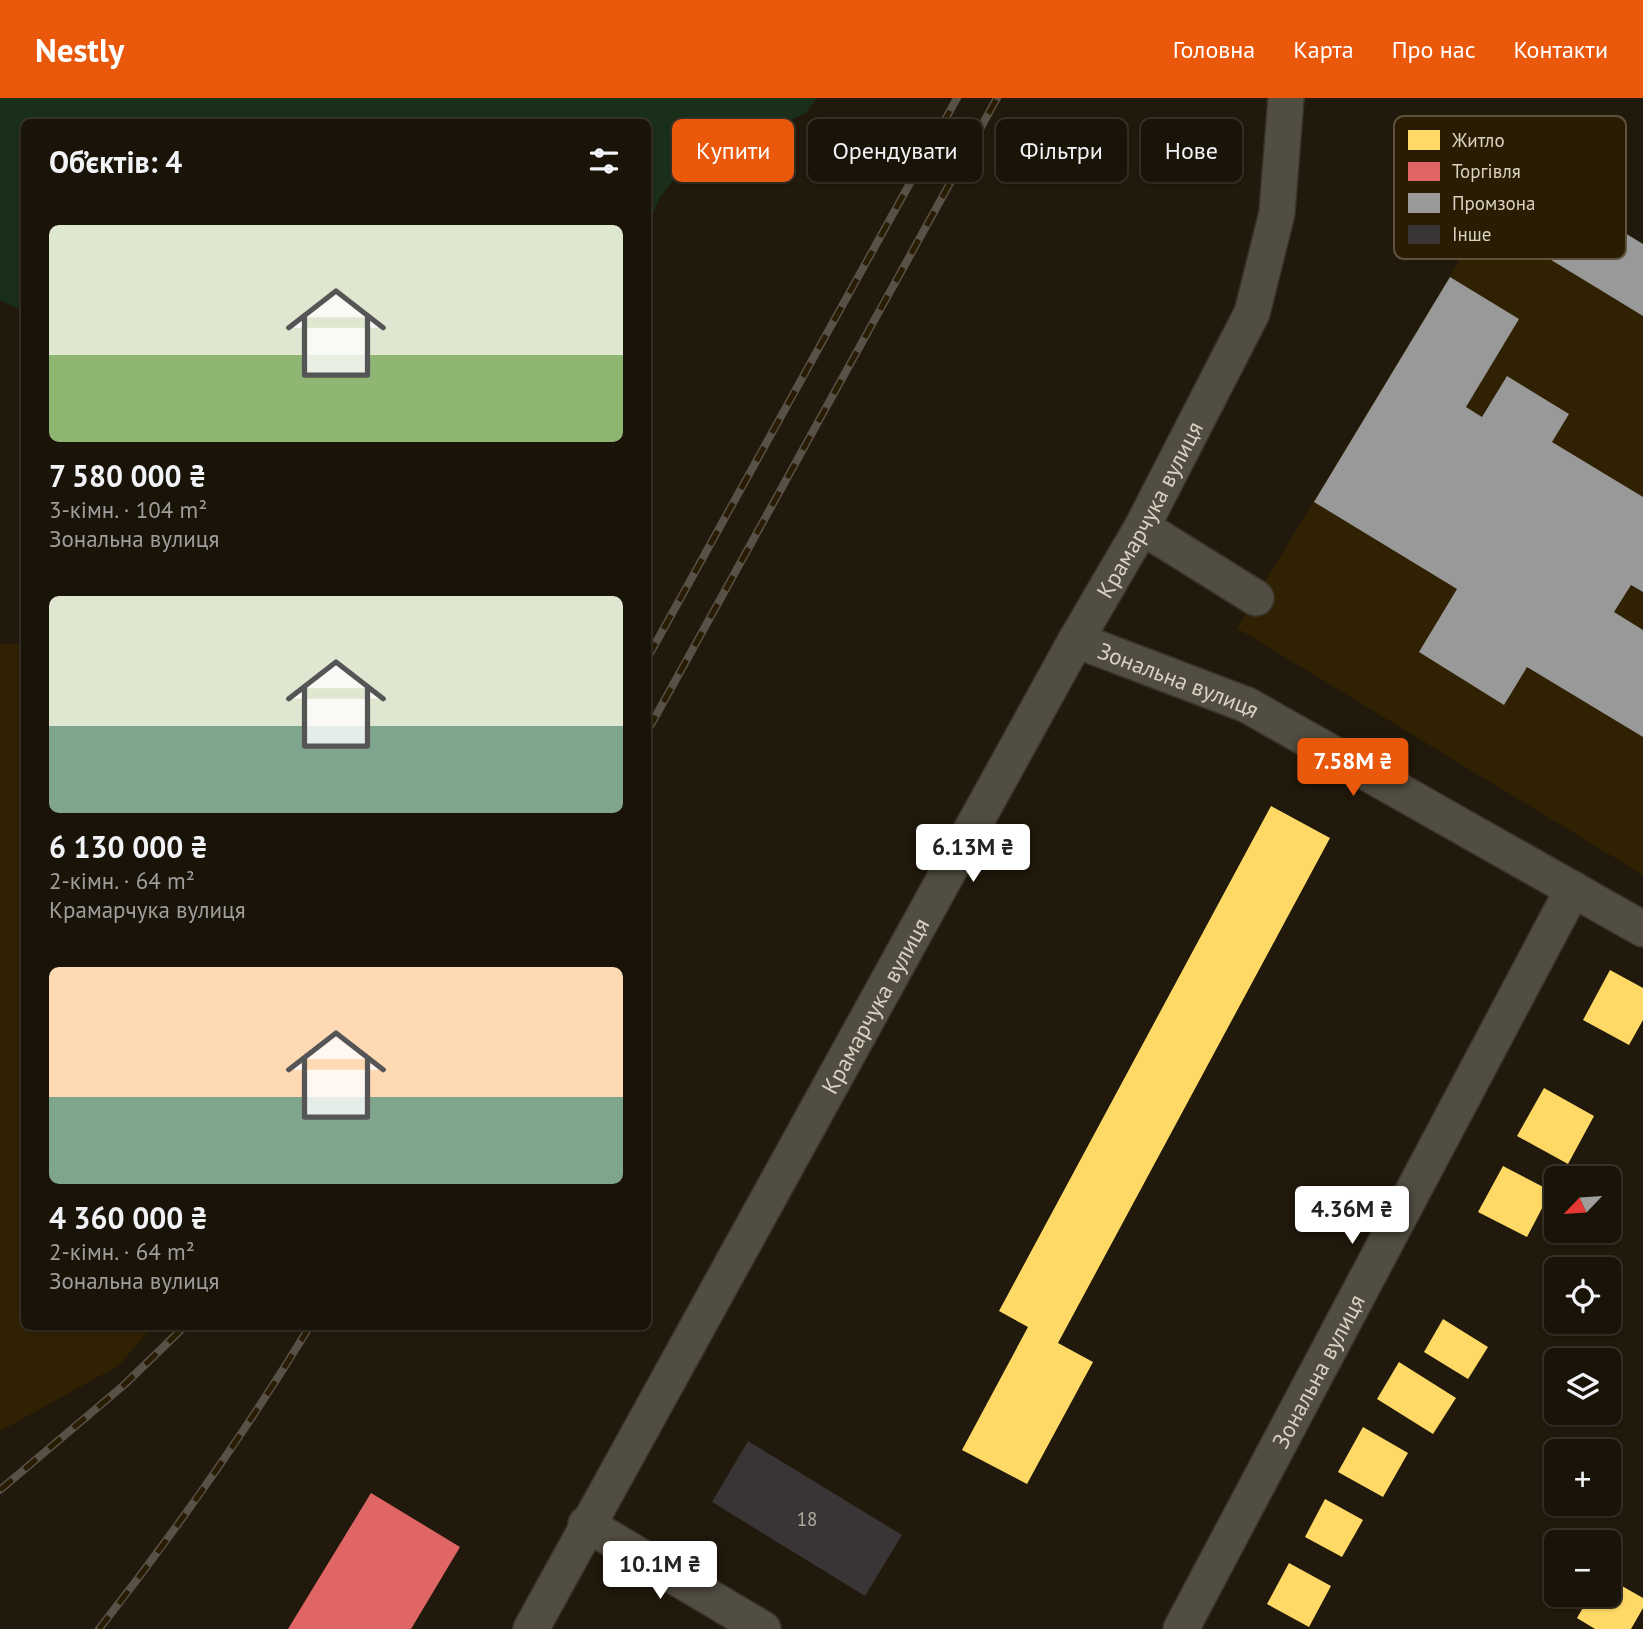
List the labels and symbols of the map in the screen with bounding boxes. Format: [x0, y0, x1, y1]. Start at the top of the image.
legend [1394, 116, 1626, 259]
text: Житло [1451, 128, 1505, 152]
text: Торгівля [1452, 159, 1521, 183]
text: Промзона [1452, 191, 1536, 215]
text: Інше [1452, 222, 1491, 246]
street label: Крамарчука вулиця [1089, 416, 1209, 603]
street label: Зональна вулиця [1094, 635, 1265, 724]
pin: 7.58M ₴ [1288, 738, 1418, 798]
pin: 6.13M ₴ [908, 824, 1038, 884]
street label: Крамарчука вулиця [814, 912, 935, 1099]
north arrow [1544, 1166, 1620, 1242]
pin: 4.36M ₴ [1287, 1186, 1417, 1246]
street label: Зональна вулиця [1265, 1289, 1370, 1453]
house number: 18 [797, 1507, 817, 1531]
pin: 10.1M ₴ [595, 1542, 725, 1601]

